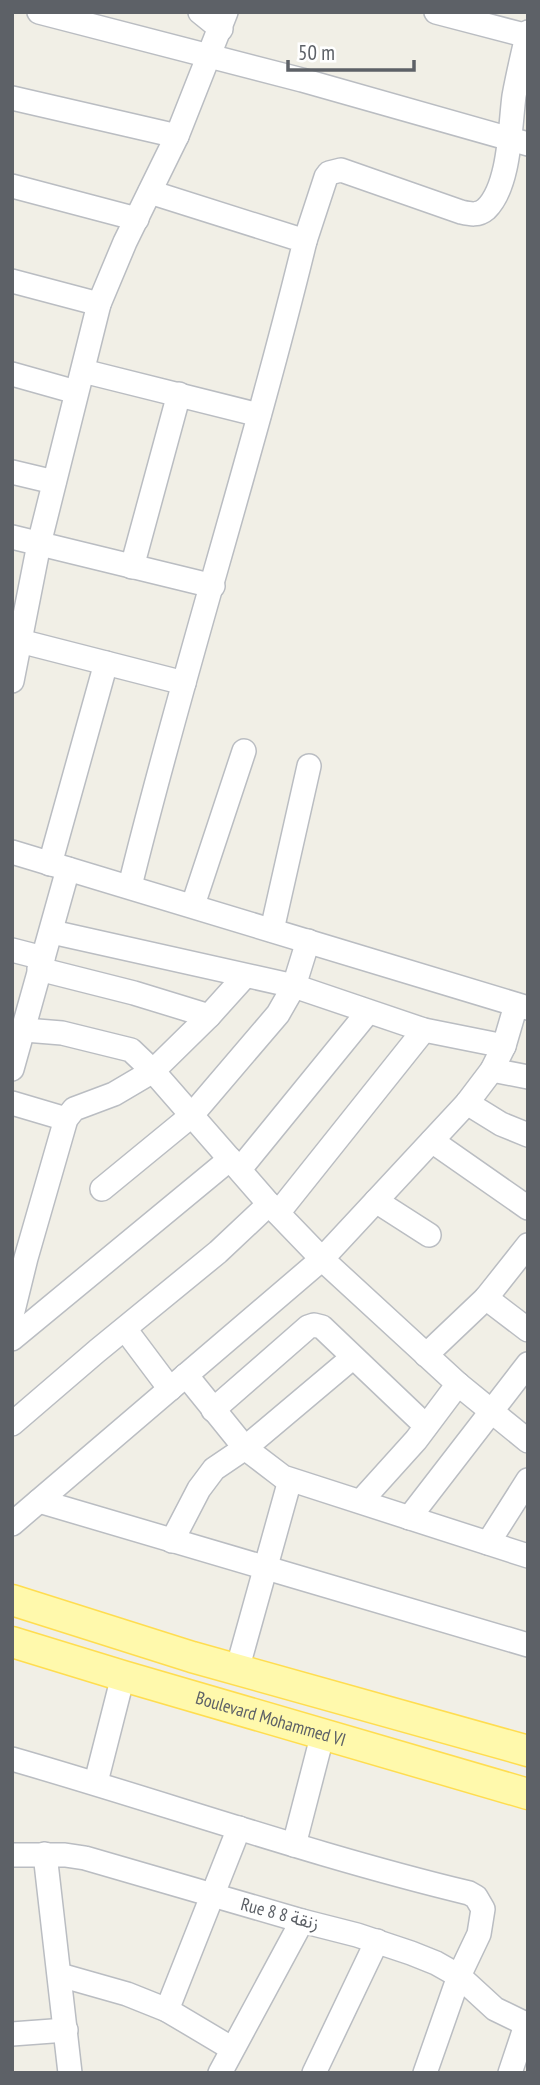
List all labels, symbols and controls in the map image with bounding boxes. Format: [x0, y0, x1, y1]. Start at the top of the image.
scale bar [288, 28, 414, 72]
text: 50 m [298, 39, 335, 66]
street label: Boulevard Mohammed VI [193, 1686, 349, 1751]
street label: Rue 8 8 زنقة [238, 1892, 322, 1935]

